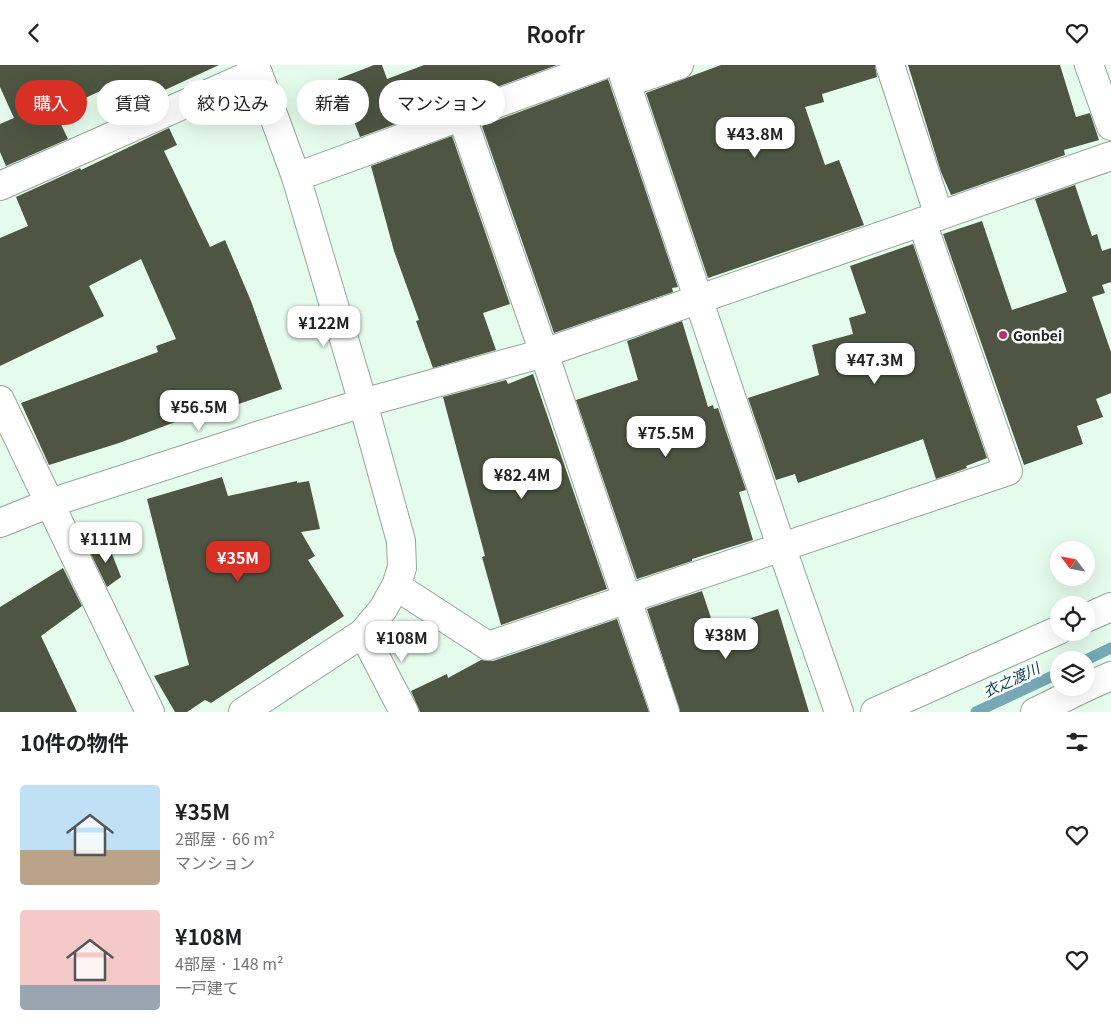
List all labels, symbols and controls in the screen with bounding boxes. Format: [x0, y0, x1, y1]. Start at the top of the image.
text: Roofr [526, 17, 585, 49]
icon: back [20, 19, 48, 47]
icon: heart [1063, 19, 1091, 47]
chip: 購入 [15, 80, 87, 125]
chip: 賃貸 [97, 80, 169, 125]
chip: 絞り込み [179, 80, 287, 125]
chip: 新着 [297, 80, 369, 125]
chip: マンション [379, 80, 505, 125]
pin: ¥43.8M [714, 117, 796, 159]
text: ¥43.8M [727, 121, 783, 145]
pin: ¥122M [289, 305, 359, 348]
text: ¥122M [298, 310, 350, 334]
place label: Gonbei [1013, 325, 1062, 345]
marker: Gonbei [997, 329, 1009, 341]
pin: ¥47.3M [834, 343, 916, 385]
text: ¥47.3M [847, 347, 903, 371]
pin: ¥56.5M [158, 389, 240, 432]
text: ¥56.5M [171, 394, 227, 418]
pin: ¥75.5M [625, 415, 707, 458]
text: ¥75.5M [638, 420, 694, 444]
pin: ¥82.4M [481, 457, 563, 500]
text: ¥82.4M [494, 462, 550, 486]
pin: ¥111M [71, 521, 141, 564]
text: ¥111M [80, 526, 132, 550]
pin: ¥35M [208, 541, 268, 583]
north arrow [1050, 541, 1095, 586]
map controls [1050, 541, 1095, 696]
text: ¥35M [217, 545, 259, 569]
button: locate [1050, 596, 1095, 641]
pin: ¥38M [696, 617, 756, 660]
pin: ¥108M [367, 621, 437, 663]
text: ¥38M [705, 622, 747, 646]
text: ¥108M [376, 625, 428, 649]
button: layers [1050, 651, 1095, 696]
water label: 衣之渡川 [979, 656, 1044, 701]
text: 10件の物件 [20, 727, 129, 757]
icon: filters [1063, 728, 1091, 756]
text: ¥35M [175, 796, 230, 826]
icon: home [60, 805, 120, 865]
icon: heart [1063, 821, 1091, 849]
text: 2部屋 · 66 m² [175, 826, 275, 850]
text: マンション [175, 850, 255, 874]
text: ¥108M [175, 921, 242, 951]
icon: home [60, 930, 120, 990]
icon: heart [1063, 946, 1091, 974]
text: 4部屋 · 148 m² [175, 951, 284, 975]
text: 一戸建て [175, 975, 239, 999]

